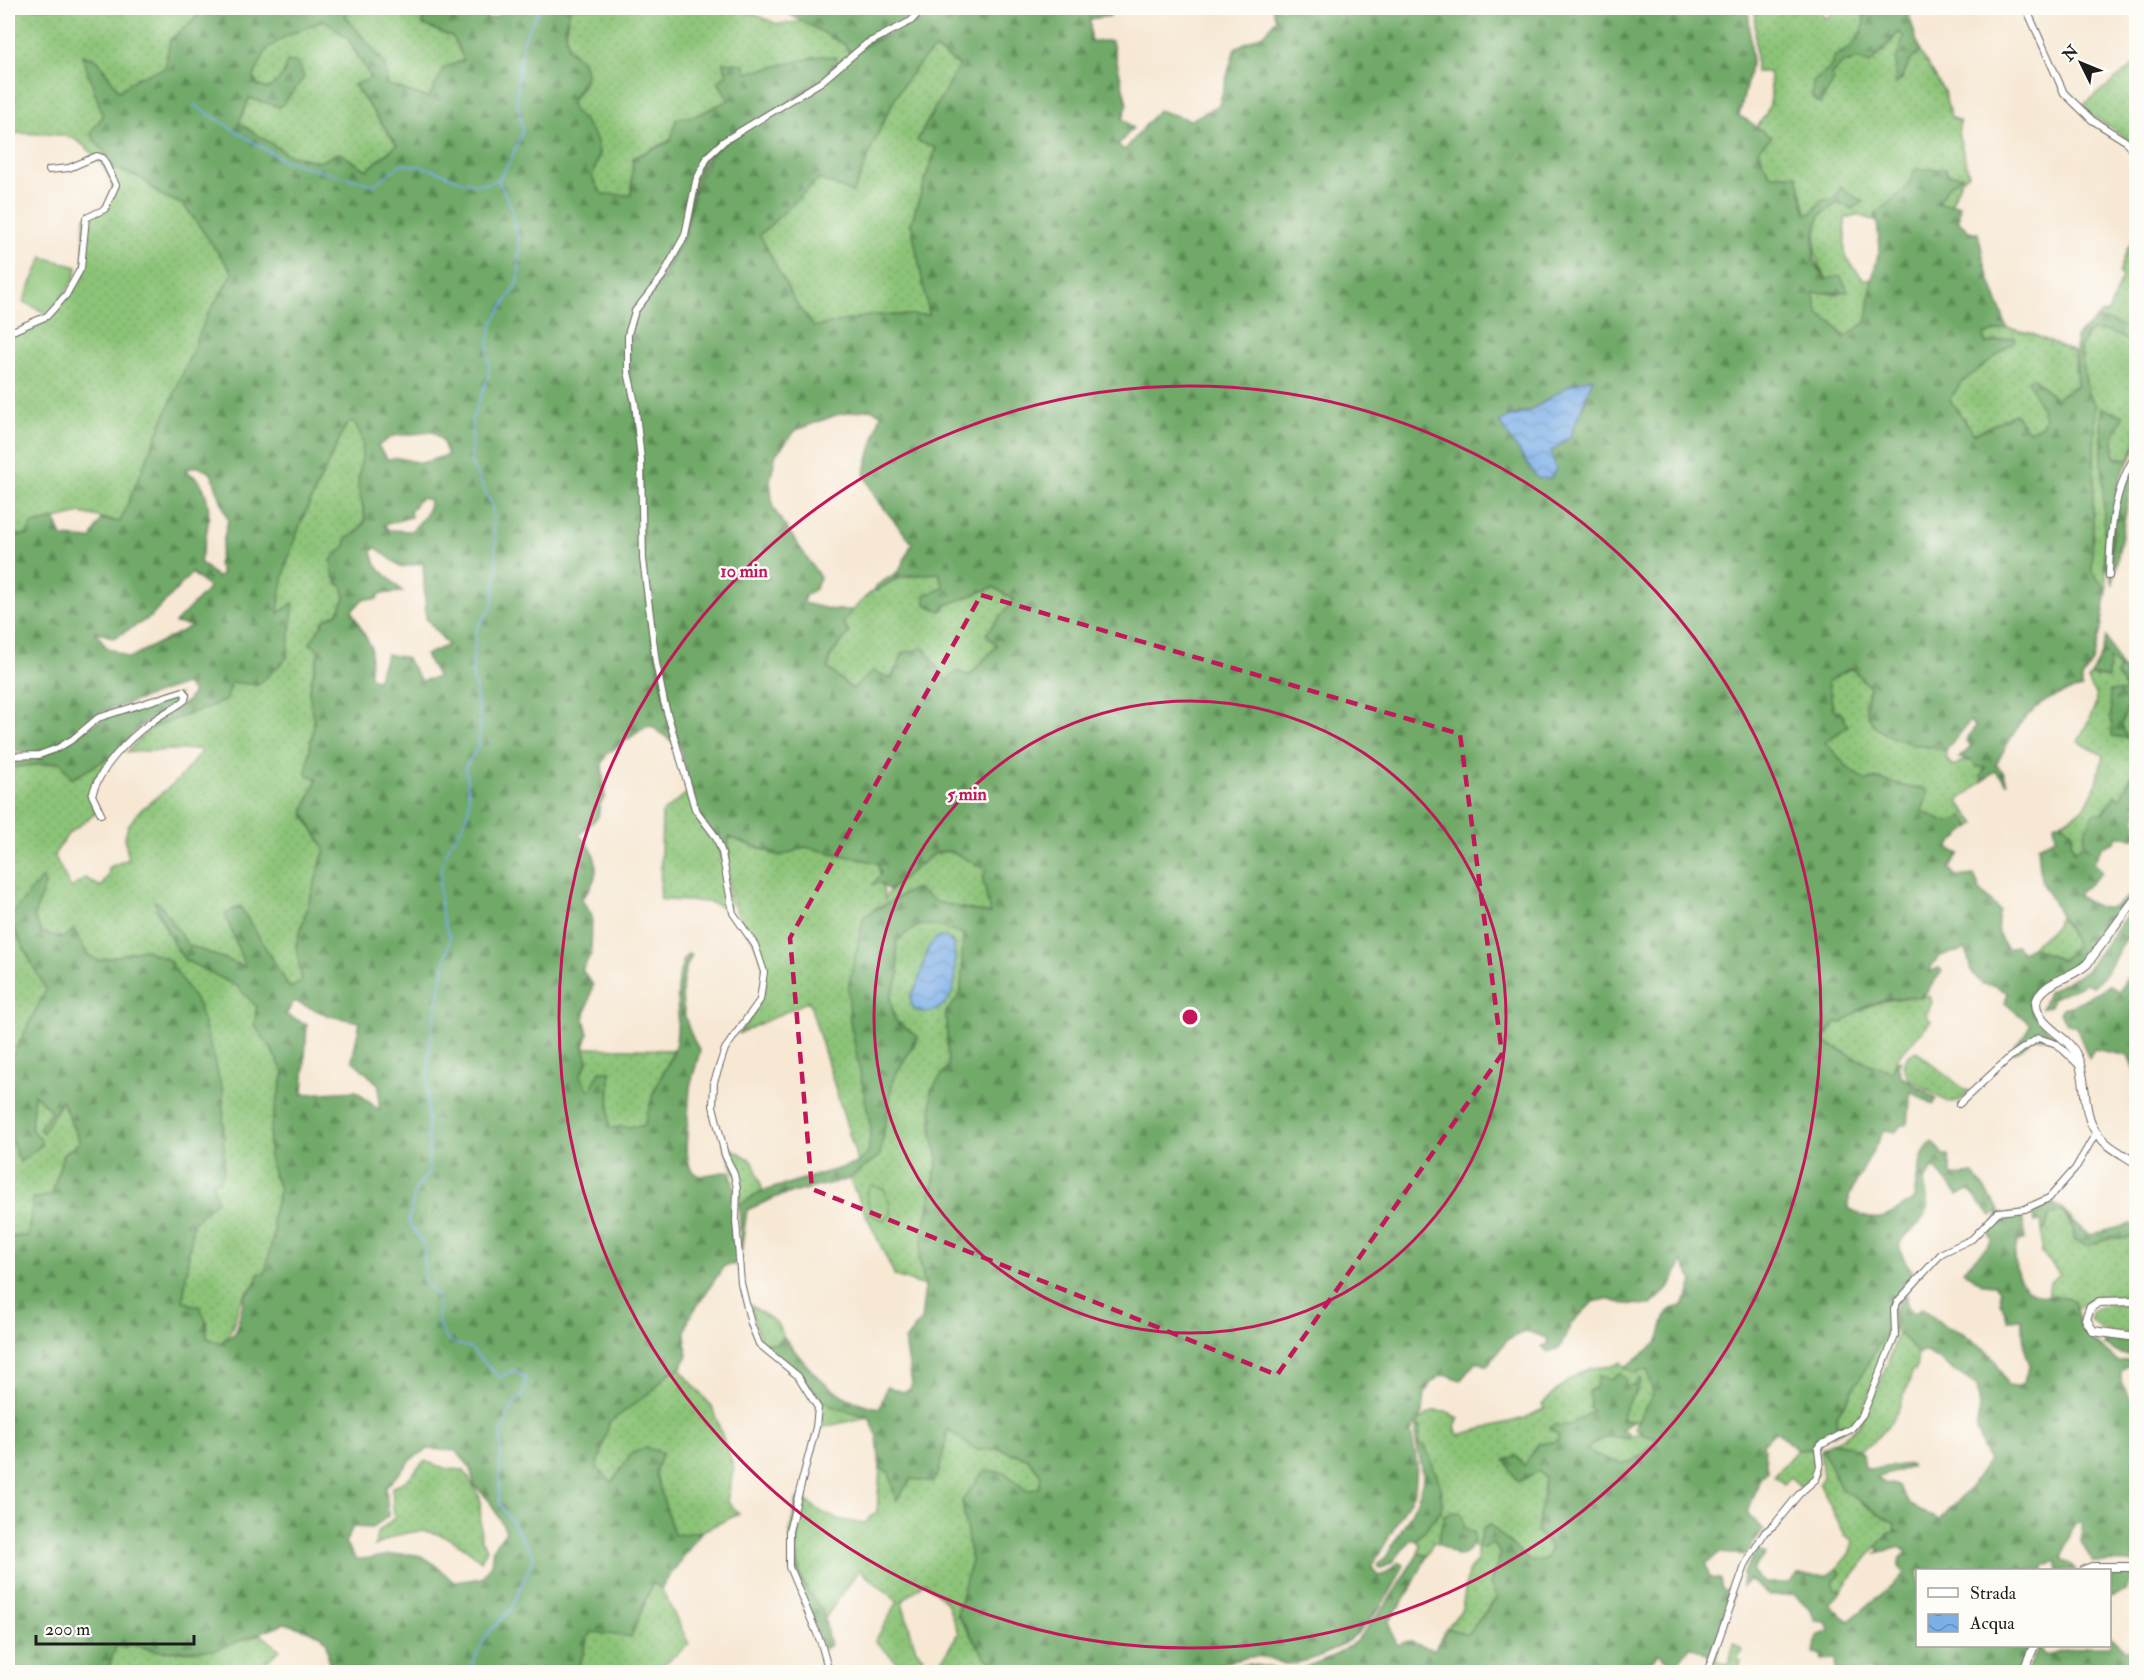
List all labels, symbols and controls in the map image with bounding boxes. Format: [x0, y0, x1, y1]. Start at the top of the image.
north arrow [2051, 33, 2111, 93]
text: N [2058, 41, 2083, 66]
text: 10 min [720, 560, 768, 583]
text: 5 min [947, 783, 988, 806]
centre of rings [1180, 1007, 1200, 1027]
legend [1916, 1569, 2111, 1647]
text: Strada [1970, 1582, 2017, 1605]
scale bar [36, 1608, 194, 1646]
text: Acqua [1969, 1612, 2015, 1635]
text: 200 m [45, 1618, 90, 1641]

